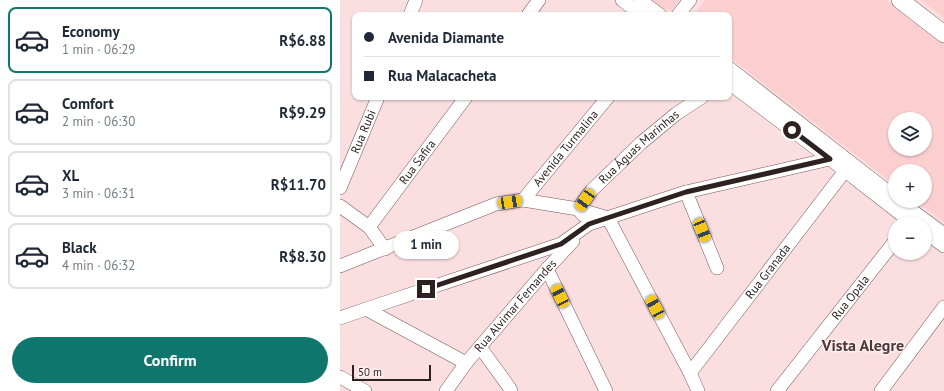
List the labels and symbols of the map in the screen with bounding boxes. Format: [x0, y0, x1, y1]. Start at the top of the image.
street label: Rua Rubi [347, 107, 379, 156]
street label: Avenida Turmalina [529, 107, 601, 189]
street label: Rua Águas Marinhas [595, 107, 682, 187]
route start [783, 121, 801, 139]
street label: Rua Safira [396, 137, 438, 187]
car [573, 187, 597, 213]
car [497, 194, 523, 210]
car [692, 217, 712, 243]
callout: 1 min [393, 231, 459, 259]
street label: Rua Granada [742, 241, 793, 301]
street label: Rua Alvimar Fernandes [471, 256, 559, 355]
street label: Rua Opala [828, 272, 872, 323]
route end [417, 280, 435, 298]
car [549, 283, 571, 309]
car [644, 294, 666, 320]
district label: Vista Alegre [821, 335, 904, 355]
scale bar [352, 363, 431, 382]

